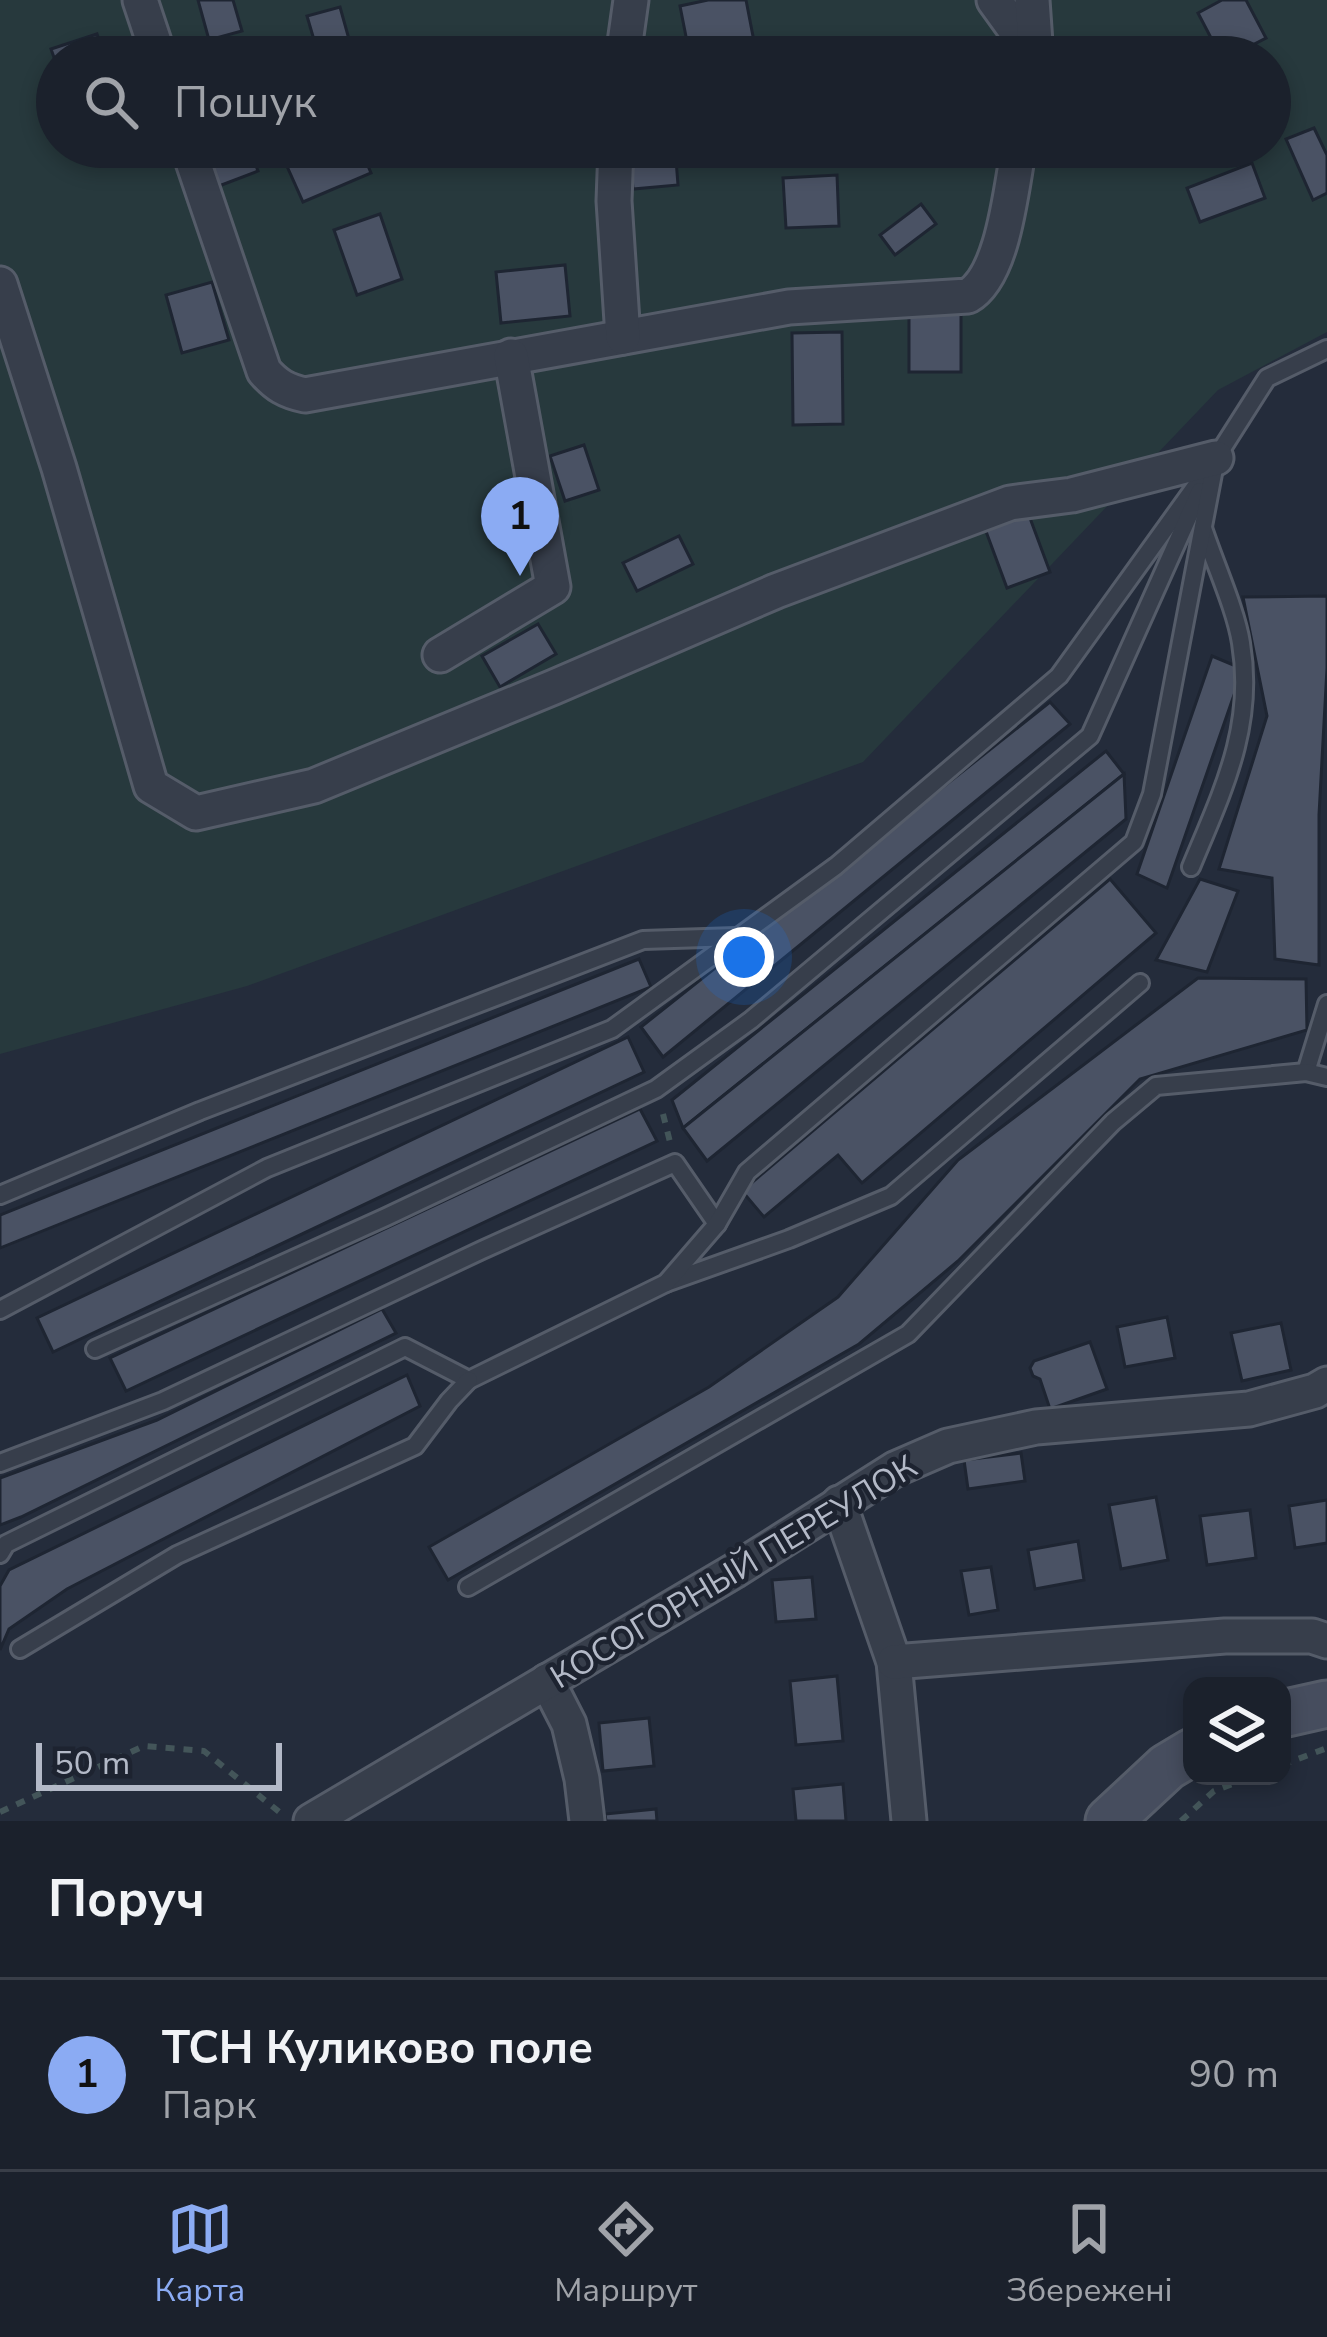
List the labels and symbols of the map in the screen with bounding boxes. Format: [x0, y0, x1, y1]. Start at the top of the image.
pin: 1 [481, 477, 559, 576]
your location [714, 927, 774, 987]
street label: КОСОГОРНЫЙ ПЕРЕУЛОК [542, 1445, 925, 1700]
scale bar [36, 1737, 282, 1790]

